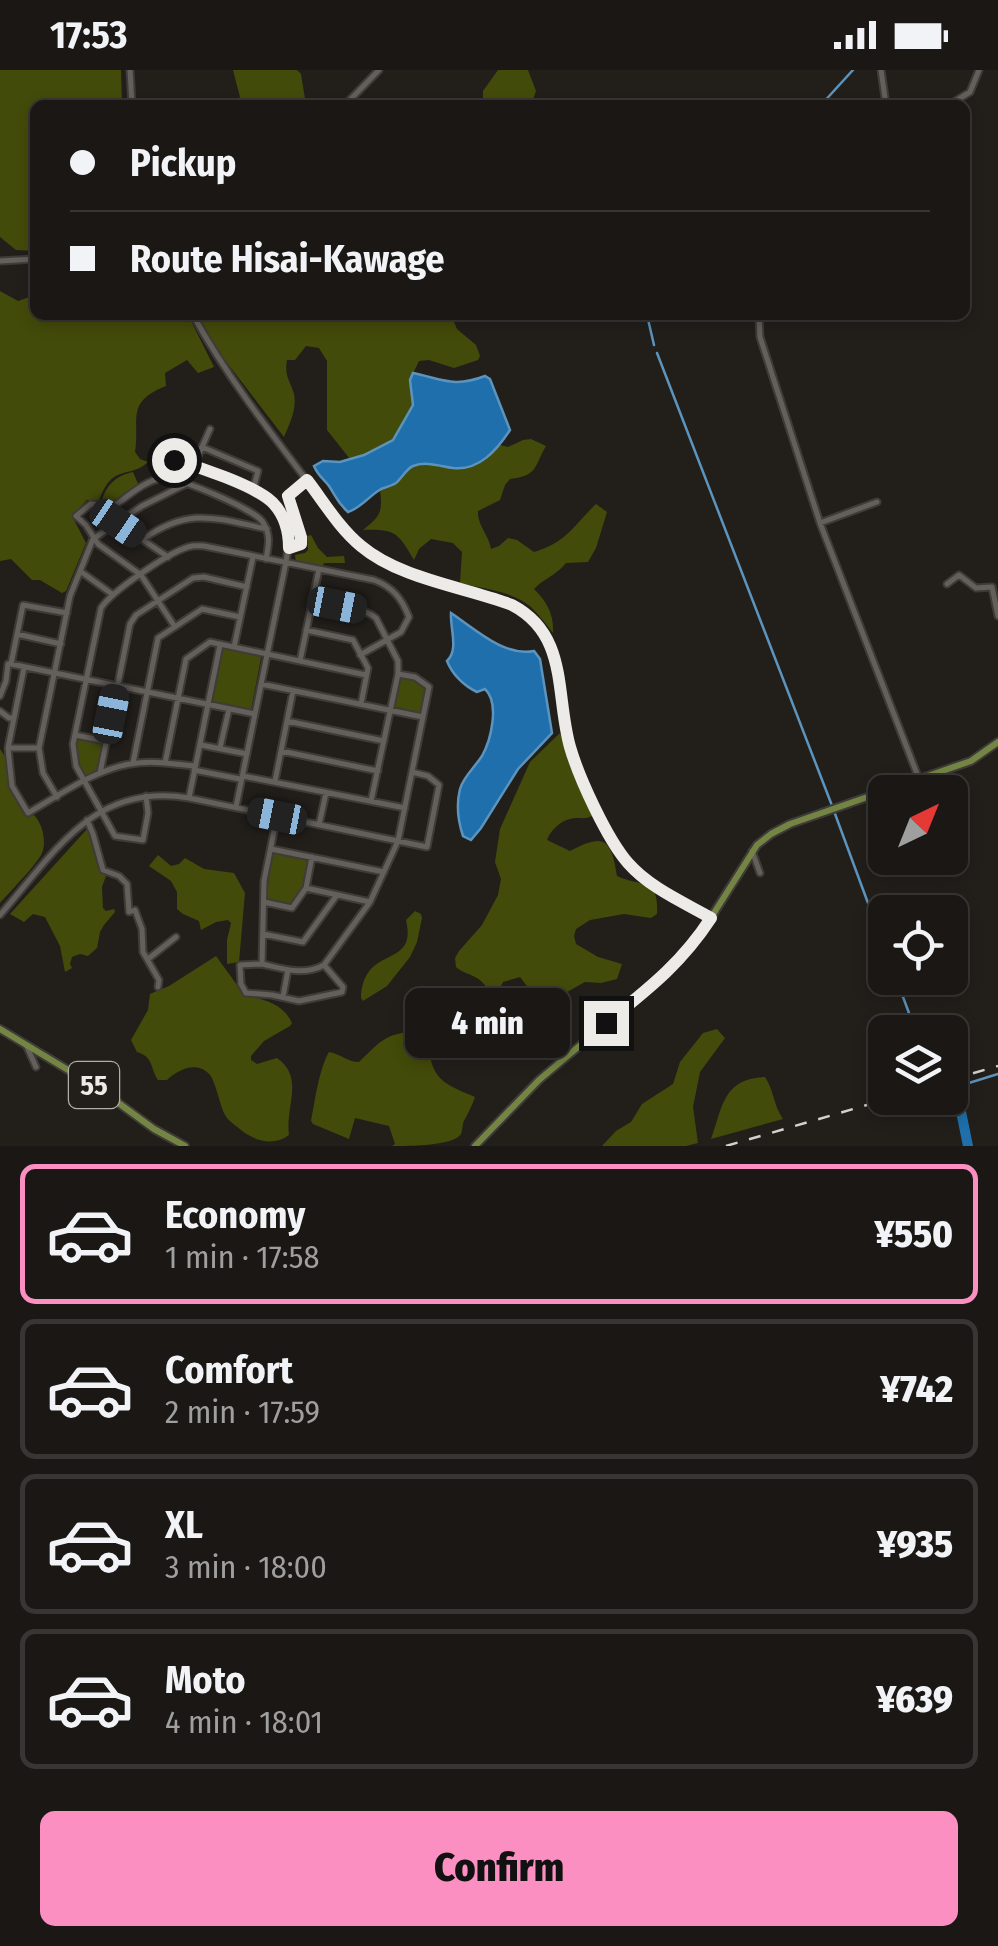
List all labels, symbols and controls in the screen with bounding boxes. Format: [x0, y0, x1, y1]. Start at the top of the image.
text: 17:53 [50, 12, 128, 58]
text: Pickup [130, 140, 236, 186]
text: Route Hisai-Kawage [130, 236, 445, 282]
route start [152, 438, 197, 483]
car [85, 494, 151, 552]
car [305, 585, 369, 625]
car [91, 682, 131, 746]
north arrow [868, 775, 968, 875]
map controls [868, 775, 968, 1115]
car [245, 796, 309, 836]
button: locate [868, 895, 968, 995]
callout: 4 min [406, 988, 571, 1058]
route end [584, 1001, 629, 1046]
text: 4 min [451, 1004, 524, 1042]
button: layers [868, 1015, 968, 1115]
road number: 55 [69, 1062, 119, 1108]
icon: car [45, 1189, 135, 1279]
text: Economy [165, 1192, 305, 1238]
text: ¥550 [874, 1211, 953, 1257]
text: 1 min · 17:58 [165, 1238, 319, 1276]
icon: car [45, 1344, 135, 1434]
text: Comfort [165, 1347, 293, 1393]
text: ¥742 [880, 1366, 953, 1412]
text: 2 min · 17:59 [165, 1393, 320, 1431]
icon: car [45, 1499, 135, 1589]
text: XL [165, 1502, 203, 1548]
text: ¥935 [877, 1521, 953, 1567]
text: 3 min · 18:00 [165, 1548, 327, 1586]
icon: car [45, 1654, 135, 1744]
text: Moto [165, 1657, 246, 1703]
text: ¥639 [876, 1676, 953, 1722]
text: 4 min · 18:01 [165, 1703, 323, 1741]
button: Confirm [40, 1811, 958, 1926]

